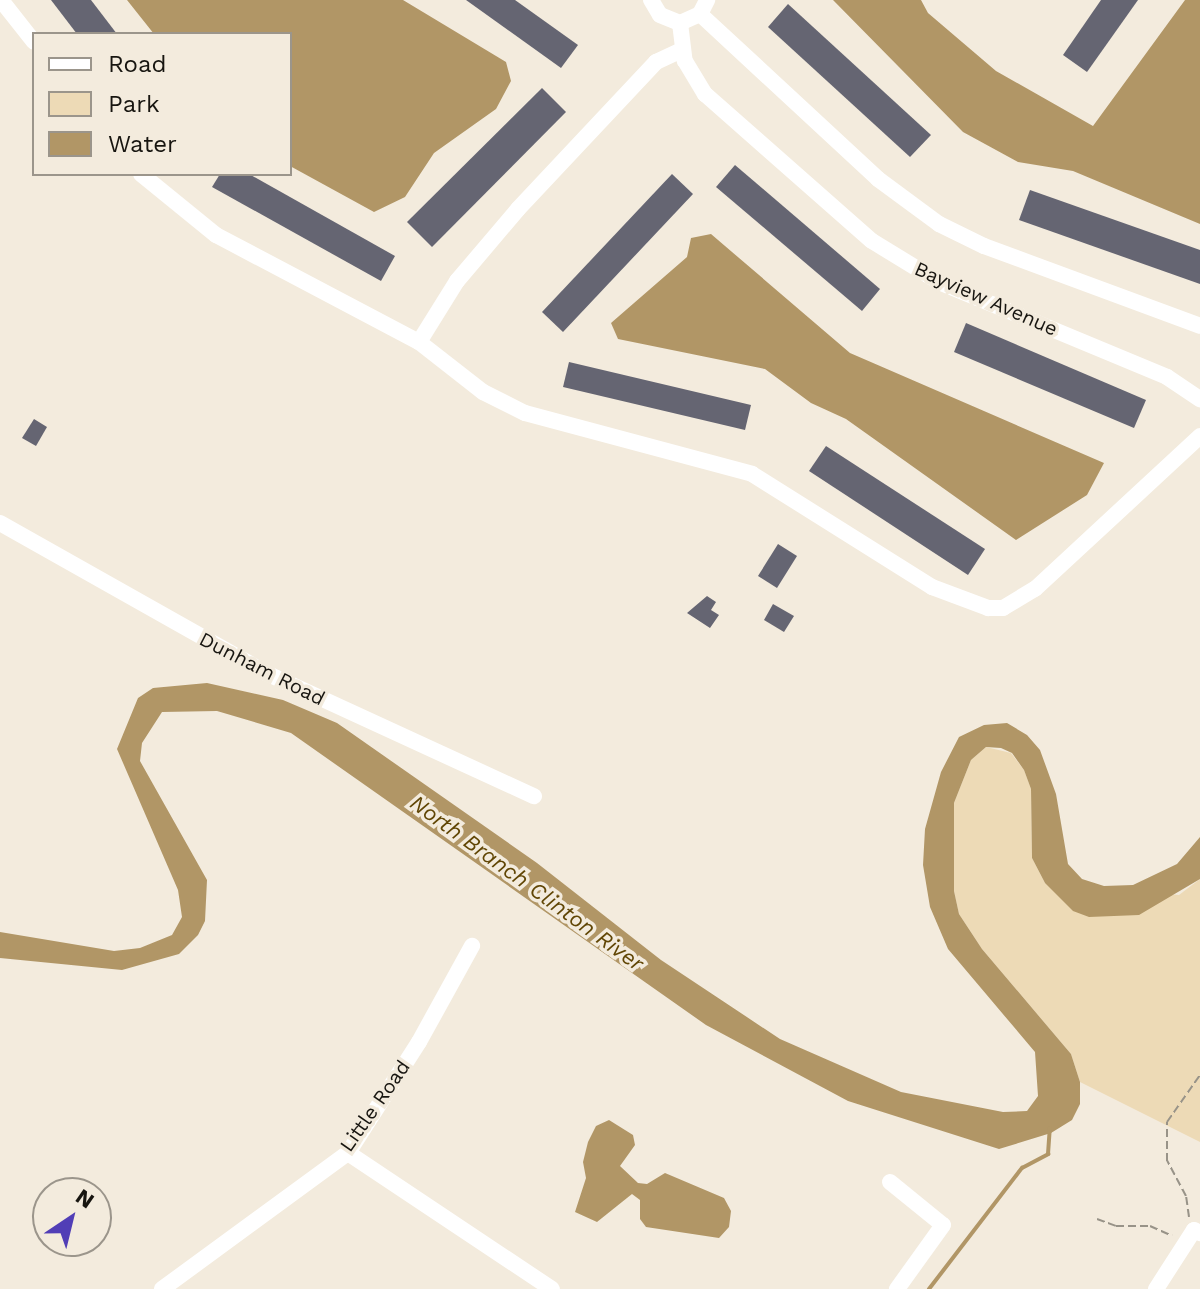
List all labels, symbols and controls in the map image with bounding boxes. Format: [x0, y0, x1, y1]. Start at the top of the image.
legend [32, 32, 292, 176]
text: Road [108, 50, 167, 78]
text: Park [108, 90, 160, 118]
text: Water [108, 130, 177, 158]
street label: Bayview Avenue [910, 256, 1062, 342]
street label: Dunham Road [195, 627, 329, 711]
water label: North Branch Clinton River [405, 789, 649, 977]
street label: Little Road [335, 1056, 415, 1156]
north arrow [32, 1177, 112, 1257]
text: N [71, 1184, 99, 1213]

